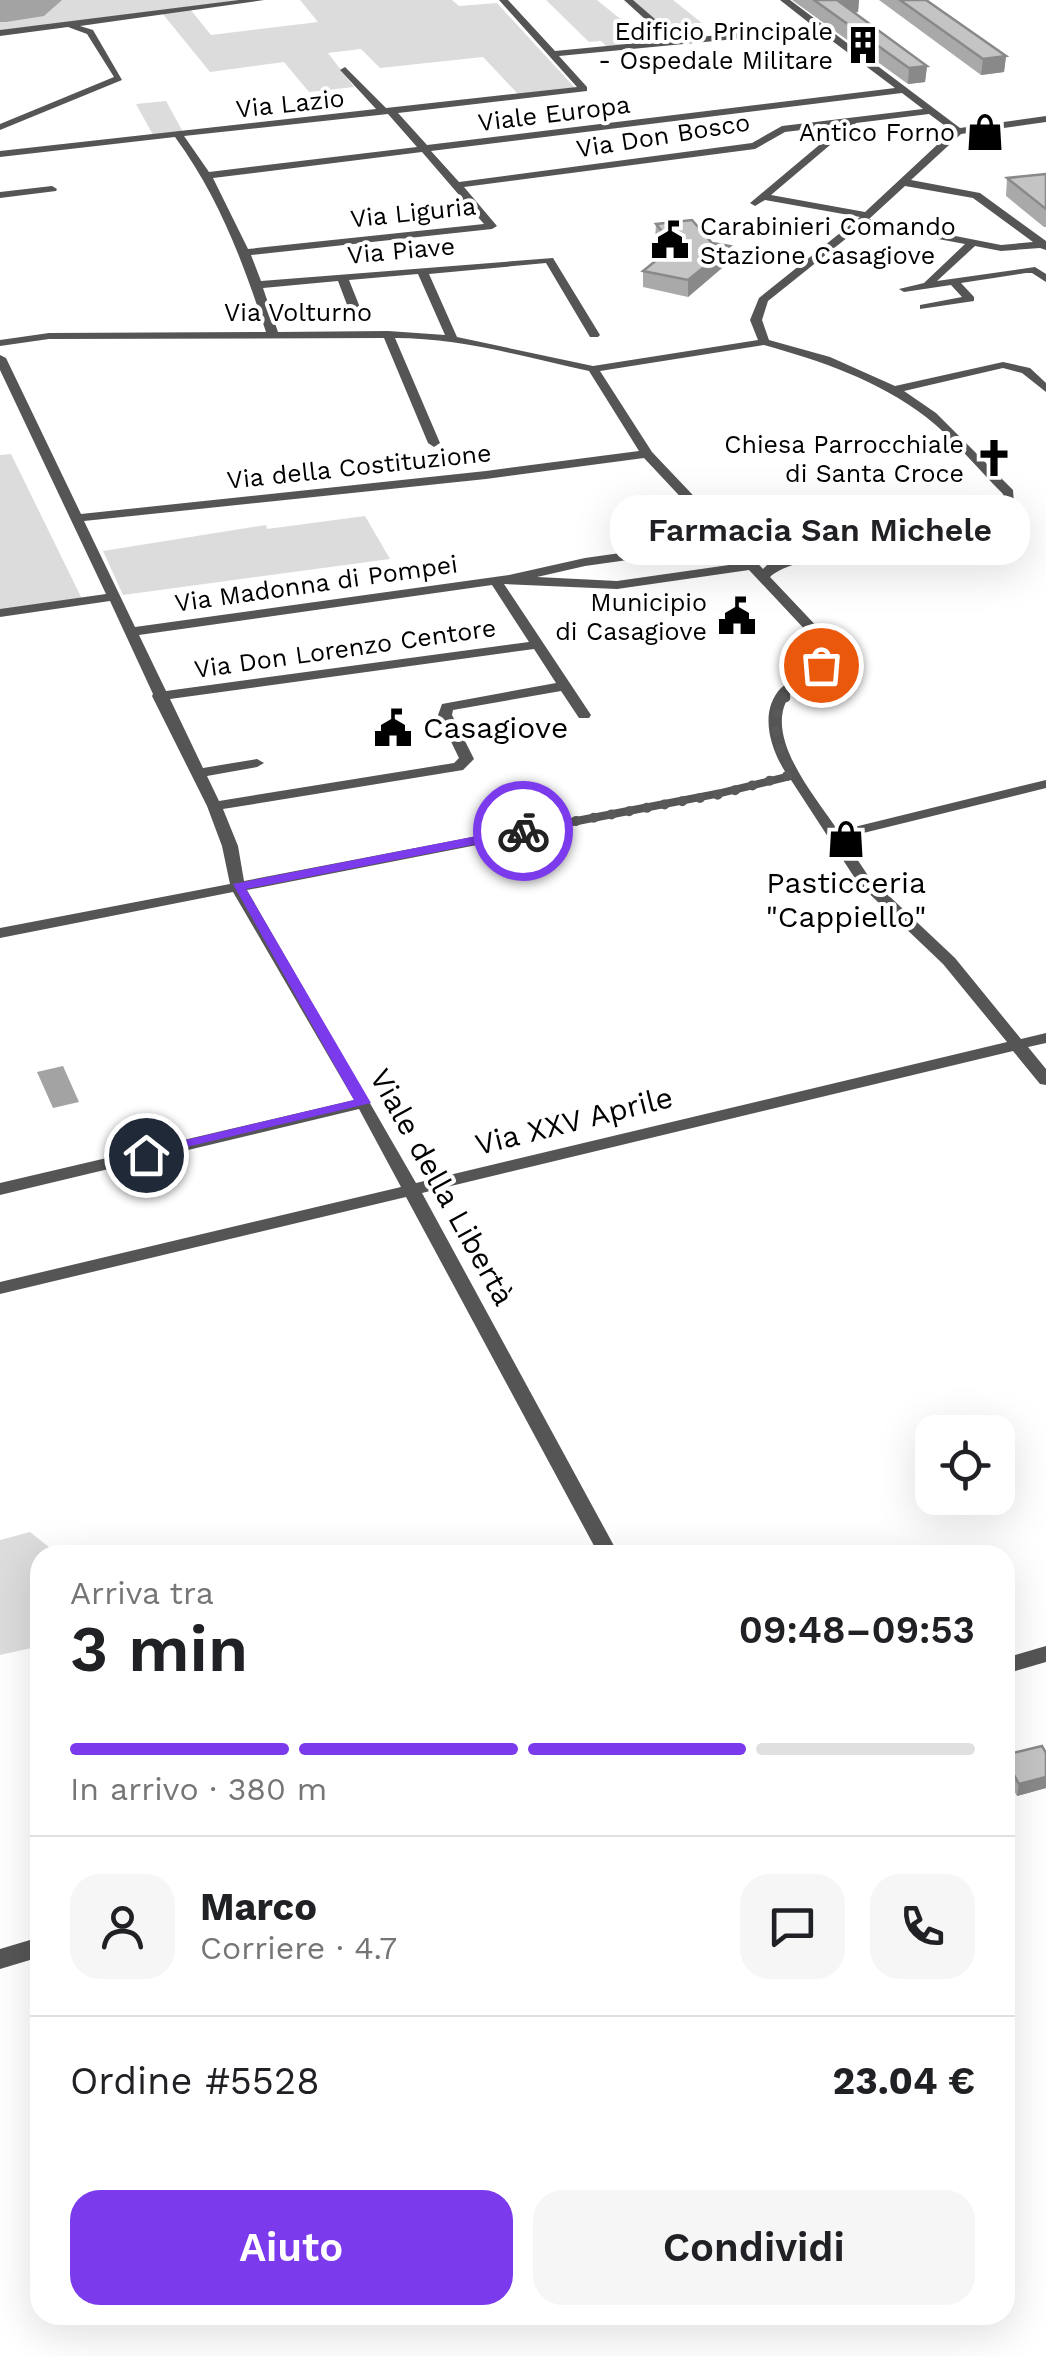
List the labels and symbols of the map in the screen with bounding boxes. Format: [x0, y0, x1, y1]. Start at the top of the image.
place label: Edificio Principale - Ospedale Militare [598, 17, 833, 75]
building icon: Edificio Principale - Ospedale Militare [842, 24, 884, 66]
street label: Via Lazio [234, 83, 346, 124]
street label: Viale Europa [476, 90, 632, 137]
street label: Via Don Bosco [574, 107, 752, 164]
shop icon: Antico Forno [964, 111, 1006, 153]
place label: Antico Forno [799, 118, 955, 147]
street label: Via Liguria [349, 191, 477, 234]
place label: Carabinieri Comando Stazione Casagiove [700, 212, 956, 270]
public building icon: Carabinieri Comando Stazione Casagiove [649, 219, 691, 261]
street label: Via Piave [346, 231, 456, 270]
street label: Via Volturno [224, 298, 372, 327]
place label: Chiesa Parrocchiale di Santa Croce [724, 430, 964, 488]
church icon: Chiesa Parrocchiale di Santa Croce [973, 437, 1015, 479]
street label: Via della Costituzione [225, 438, 493, 495]
callout: Farmacia San Michele [611, 495, 1031, 565]
street label: Via Madonna di Pompei [173, 549, 459, 618]
place label: Municipio di Casagiove [555, 588, 707, 646]
public building icon: Municipio di Casagiove [716, 595, 758, 637]
street label: Via Don Lorenzo Centore [192, 613, 498, 684]
pin [779, 623, 864, 708]
public building icon: Casagiove [372, 707, 414, 749]
place label: Casagiove [423, 710, 568, 745]
courier [473, 781, 573, 881]
shop icon: Pasticceria "Cappiello" [825, 818, 867, 860]
place label: Pasticceria "Cappiello" [766, 865, 926, 934]
street label: Viale della Libertà [363, 1062, 522, 1311]
street label: Via XXV Aprile [471, 1079, 676, 1162]
pin [104, 1113, 189, 1198]

